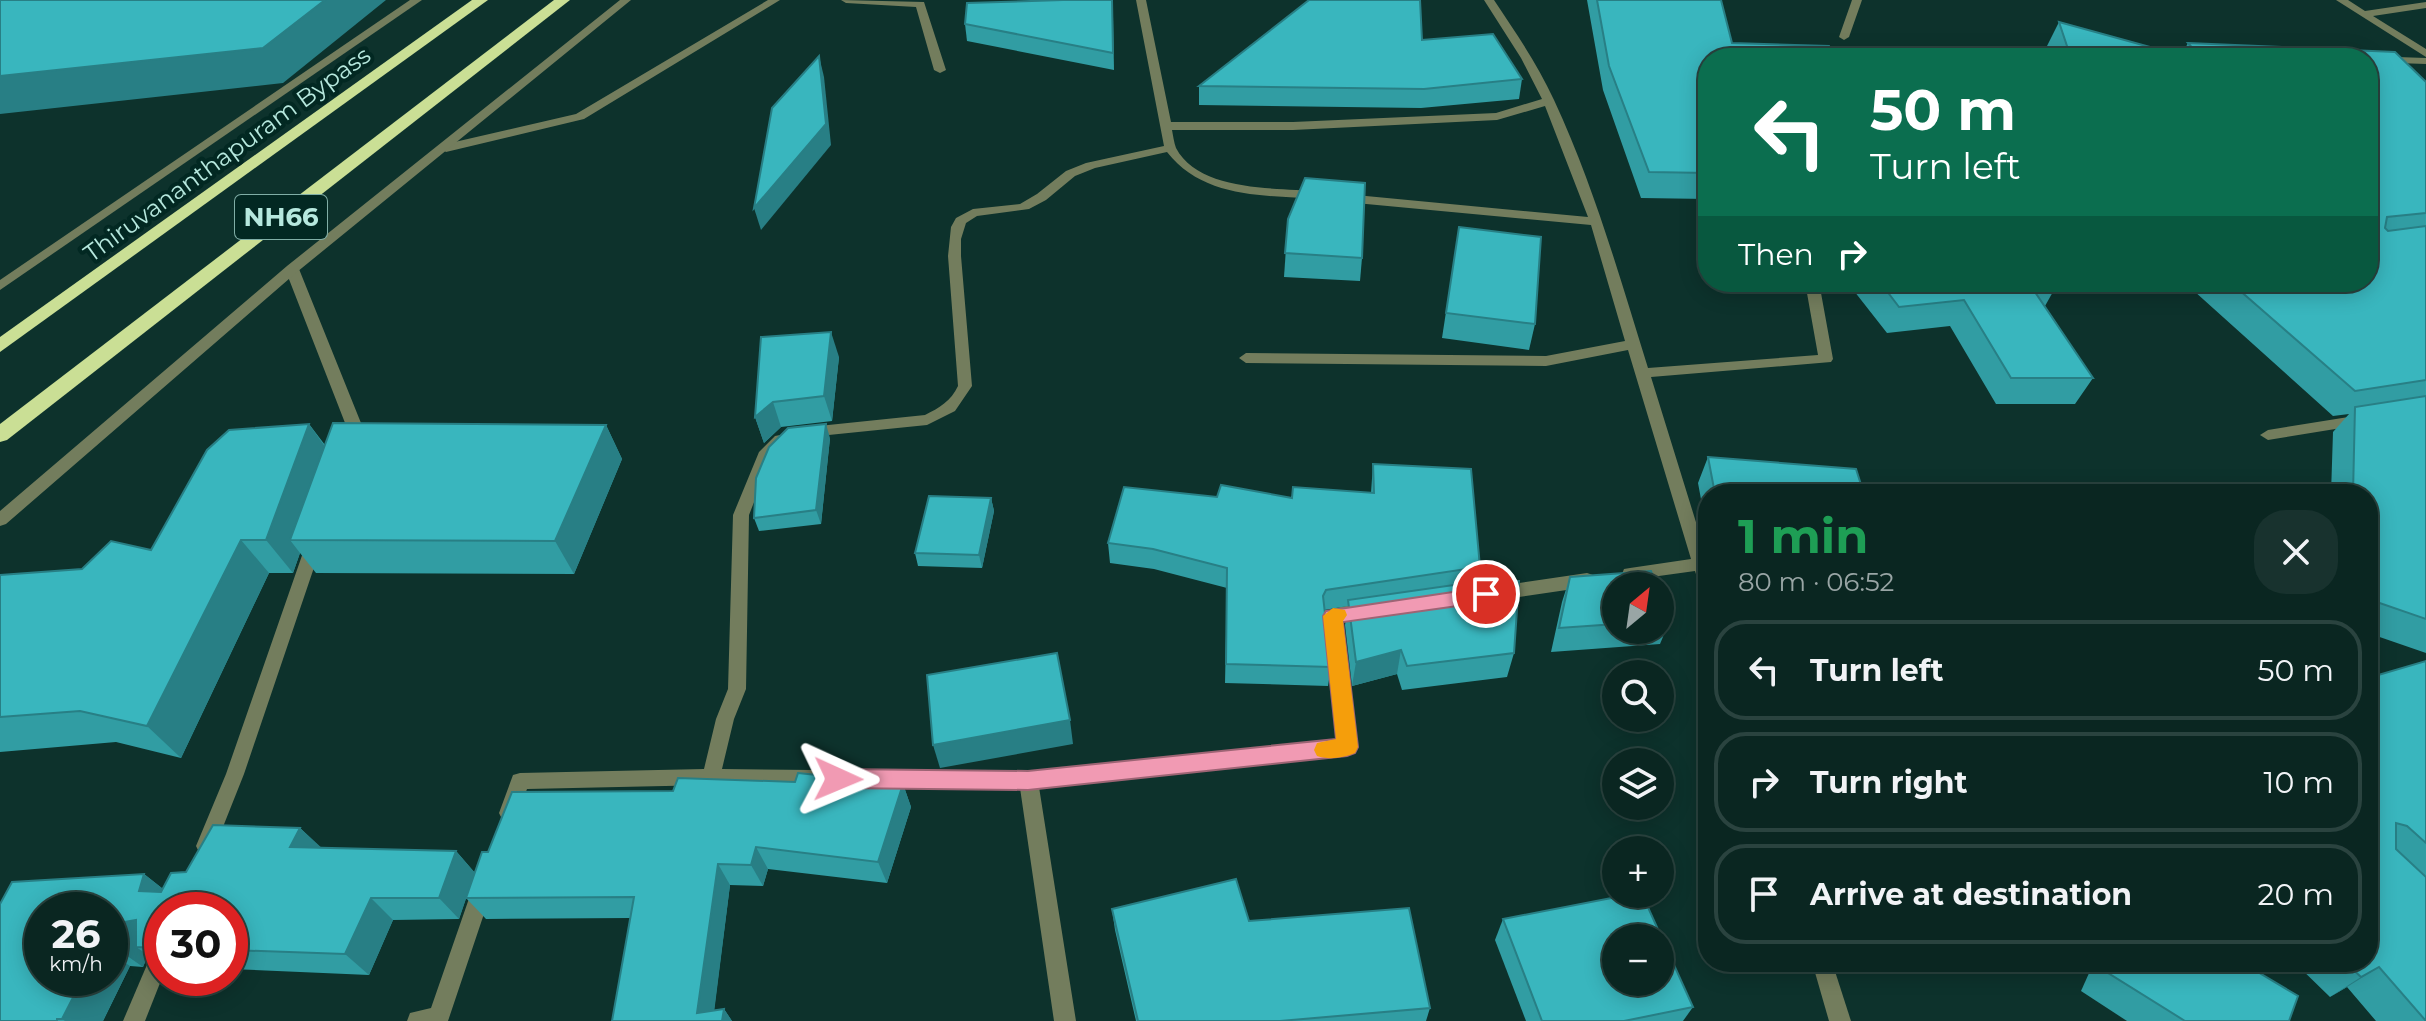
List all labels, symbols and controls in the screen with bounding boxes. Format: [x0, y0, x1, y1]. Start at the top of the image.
street label: Thiruvananthapuram Bypass [78, 40, 376, 268]
text: 50 m [1870, 76, 2016, 144]
icon: left [1738, 80, 1842, 184]
text: Turn left [1870, 144, 2021, 188]
road number: NH66 [235, 195, 327, 239]
icon: right [1830, 232, 1874, 276]
text: Then [1738, 236, 1814, 273]
text: 1 min [1738, 507, 1868, 565]
button: close [2254, 510, 2338, 594]
pin [1452, 560, 1520, 628]
text: 80 m · 06:52 [1738, 566, 1894, 598]
icon: arrive [1464, 572, 1508, 616]
north arrow [1602, 572, 1674, 644]
map controls [1602, 572, 1674, 996]
icon: left [1742, 648, 1786, 692]
text: Turn left [1810, 652, 1943, 689]
text: 50 m [2257, 652, 2334, 689]
button: search [1602, 660, 1674, 732]
position arrow [796, 737, 880, 821]
button: layers [1602, 748, 1674, 820]
icon: right [1742, 760, 1786, 804]
text: Turn right [1810, 764, 1967, 801]
text: 10 m [2264, 764, 2334, 801]
button: + [1602, 836, 1674, 908]
icon: arrive [1742, 872, 1786, 916]
text: Arrive at destination [1810, 876, 2132, 913]
text: 20 m [2257, 876, 2334, 913]
speed limit sign: 30 [144, 892, 248, 996]
text: 26 [51, 909, 101, 958]
button: − [1602, 924, 1674, 996]
text: km/h [49, 952, 103, 976]

